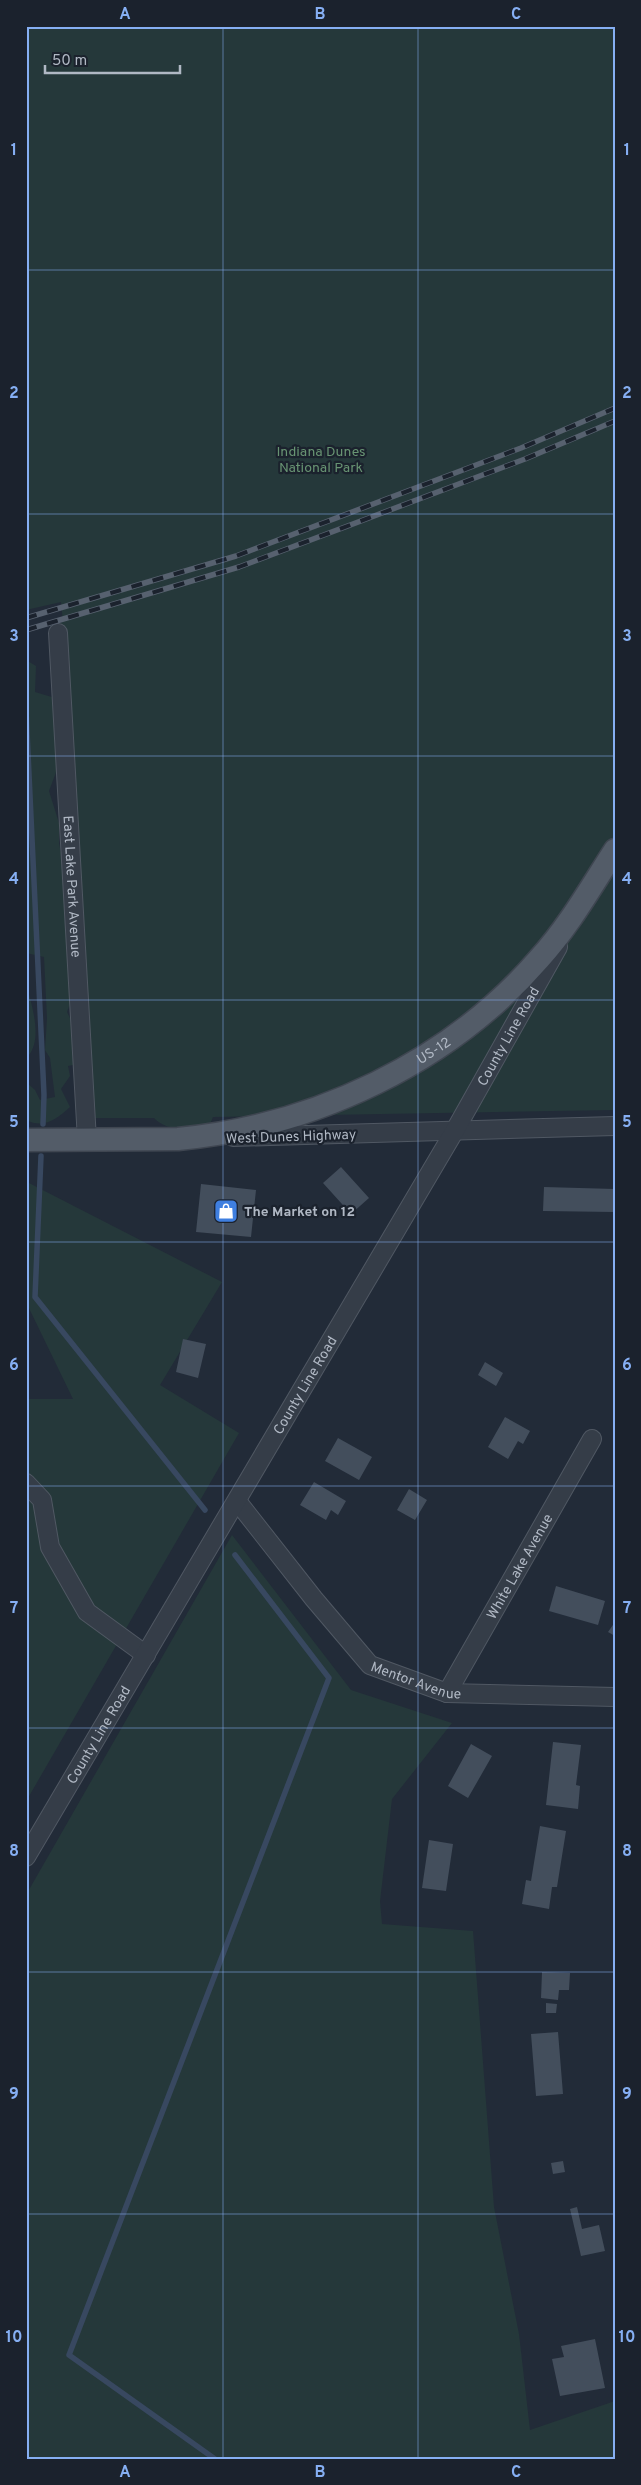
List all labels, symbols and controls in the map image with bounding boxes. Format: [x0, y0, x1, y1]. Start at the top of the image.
text: A [119, 5, 131, 25]
text: B [314, 5, 326, 25]
text: C [511, 5, 521, 25]
scale bar [45, 42, 180, 74]
text: 50 m [52, 52, 87, 71]
text: 1 [11, 141, 17, 161]
text: 1 [624, 141, 630, 161]
text: 2 [9, 384, 19, 404]
text: 2 [622, 384, 632, 404]
park label: Indiana Dunes National Park [276, 444, 366, 477]
text: 3 [9, 627, 19, 647]
text: 3 [622, 627, 632, 647]
street label: East Lake Park Avenue [58, 815, 84, 958]
text: 4 [9, 870, 19, 890]
text: 4 [622, 870, 632, 890]
street label: County Line Road [475, 984, 544, 1089]
street label: US-12 [414, 1034, 455, 1069]
text: 5 [9, 1113, 19, 1133]
text: 5 [622, 1113, 632, 1133]
street label: West Dunes Highway [226, 1127, 356, 1148]
shop icon: The Market on 12 [213, 1198, 239, 1224]
place label: The Market on 12 [244, 1204, 355, 1221]
street label: County Line Road [270, 1334, 341, 1438]
text: 6 [9, 1356, 19, 1376]
text: 6 [622, 1356, 632, 1376]
street label: White Lake Avenue [484, 1511, 557, 1623]
text: 7 [10, 1599, 18, 1619]
text: 7 [623, 1599, 631, 1619]
street label: Mentor Avenue [368, 1659, 461, 1703]
street label: County Line Road [64, 1683, 135, 1788]
text: 8 [9, 1842, 19, 1862]
text: 8 [622, 1842, 632, 1862]
text: 9 [9, 2085, 19, 2105]
text: 9 [622, 2085, 632, 2105]
text: 10 [6, 2328, 22, 2348]
text: 10 [619, 2328, 635, 2348]
text: A [119, 2463, 131, 2483]
text: B [314, 2463, 326, 2483]
text: C [511, 2463, 521, 2483]

